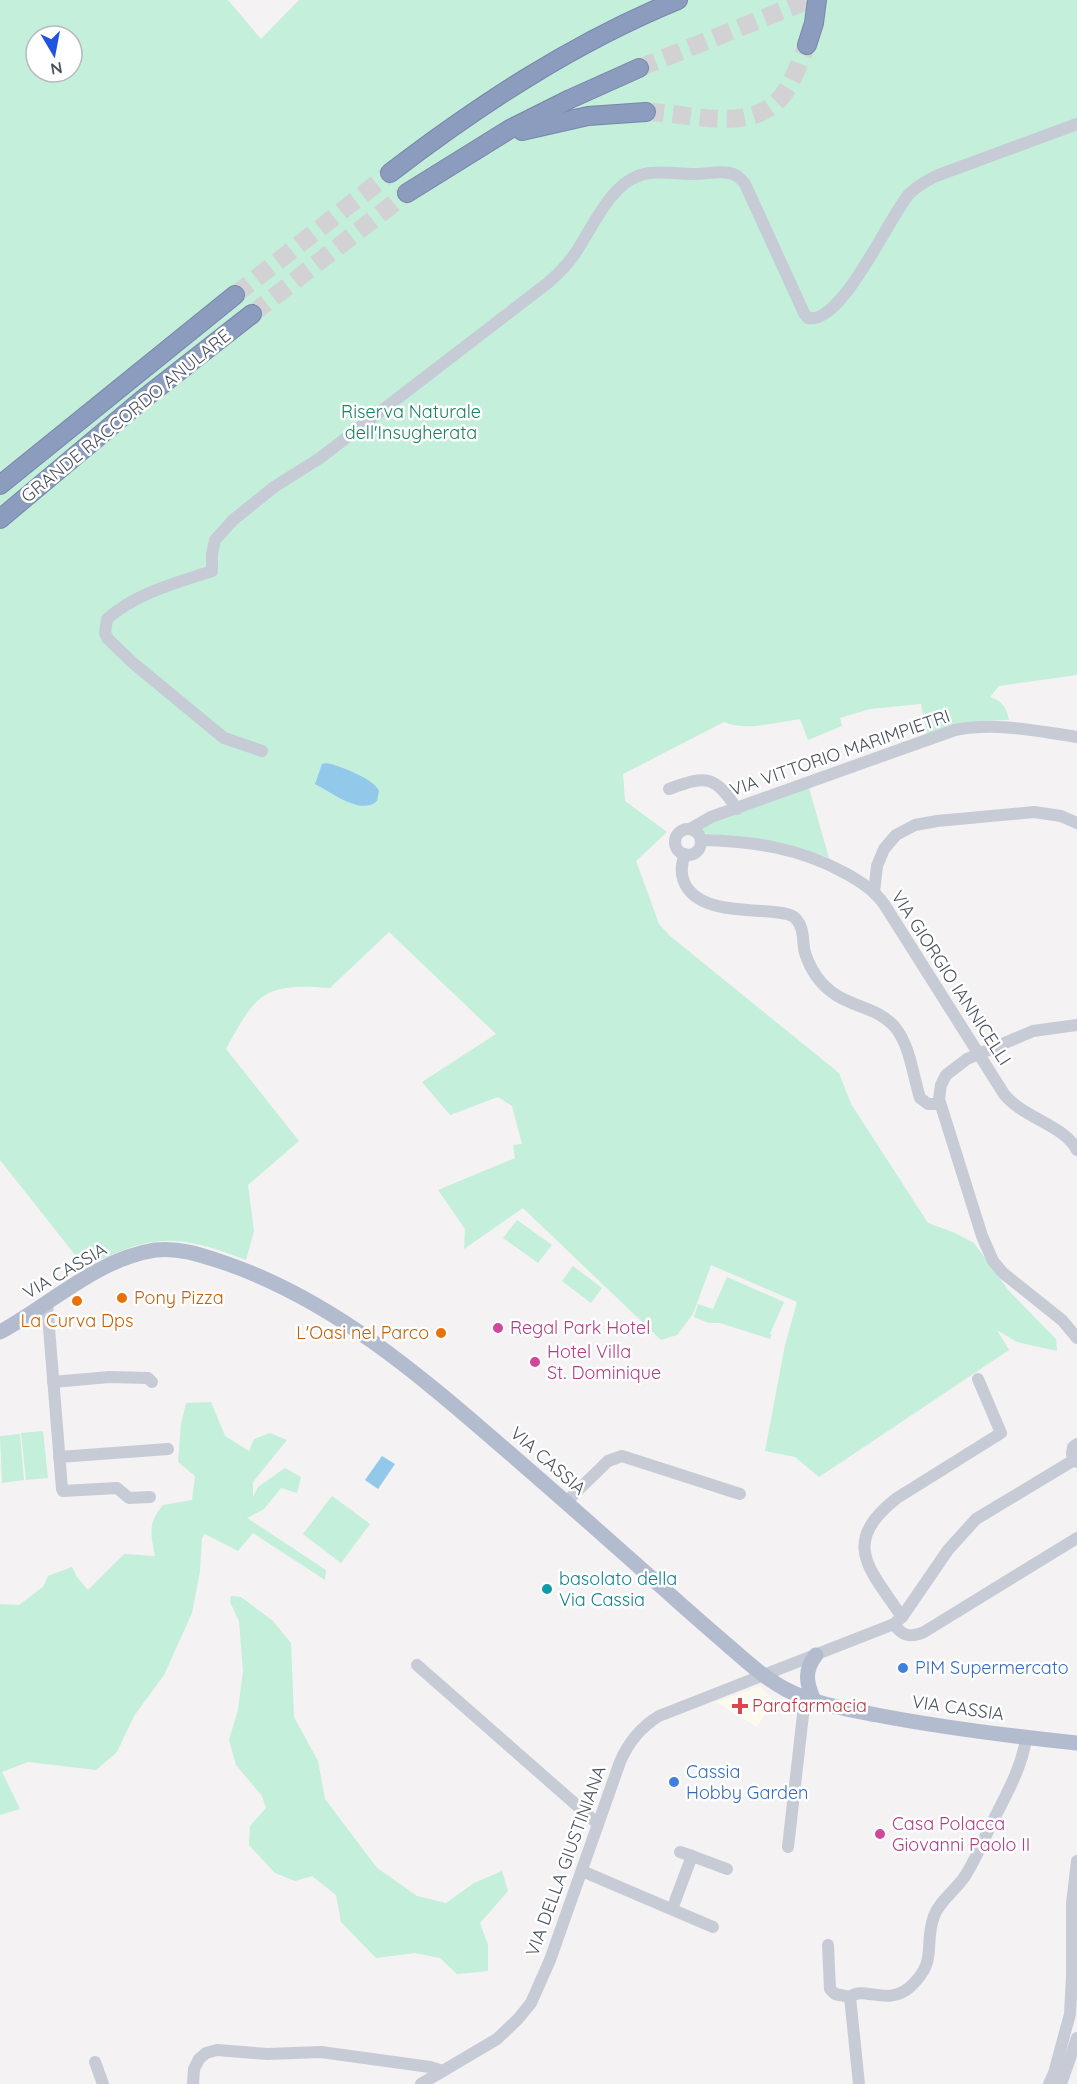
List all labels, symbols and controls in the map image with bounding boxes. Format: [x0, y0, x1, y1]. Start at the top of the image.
north arrow [24, 24, 84, 84]
text: N [49, 58, 64, 80]
street label: GRANDE RACCORDO ANULARE [16, 324, 235, 507]
park label: Riserva Naturale dell'Insugherata [341, 400, 481, 444]
street label: VIA VITTORIO MARIMPIETRI [727, 704, 953, 801]
street label: VIA GIORGIO IANNICELLI [886, 886, 1017, 1069]
street label: VIA CASSIA [19, 1237, 111, 1304]
place label: Pony Pizza [134, 1286, 224, 1309]
marker: Pony Pizza [115, 1291, 129, 1305]
marker: La Curva Dps [70, 1294, 84, 1308]
place label: La Curva Dps [21, 1309, 133, 1332]
place label: Regal Park Hotel [510, 1316, 650, 1339]
place label: L'Oasi nel Parco [296, 1321, 429, 1344]
marker: Regal Park Hotel [491, 1321, 505, 1335]
marker: L'Oasi nel Parco [434, 1326, 448, 1340]
place label: Hotel Villa St. Dominique [547, 1340, 661, 1384]
marker: Hotel Villa St. Dominique [528, 1355, 542, 1369]
street label: VIA CASSIA [506, 1421, 591, 1500]
place label: basolato della Via Cassia [559, 1567, 677, 1611]
marker: basolato della Via Cassia [540, 1582, 554, 1596]
place label: PIM Supermercato [915, 1656, 1069, 1679]
marker: PIM Supermercato [896, 1661, 910, 1675]
street label: VIA CASSIA [911, 1690, 1006, 1725]
place label: Parafarmacia [752, 1694, 867, 1717]
marker: Parafarmacia [733, 1699, 747, 1713]
place label: Cassia Hobby Garden [686, 1760, 808, 1804]
street label: VIA DELLA GIUSTINIANA [520, 1762, 611, 1959]
marker: Cassia Hobby Garden [667, 1775, 681, 1789]
place label: Casa Polacca Giovanni Paolo II [892, 1812, 1030, 1856]
marker: Casa Polacca Giovanni Paolo II [873, 1827, 887, 1841]

